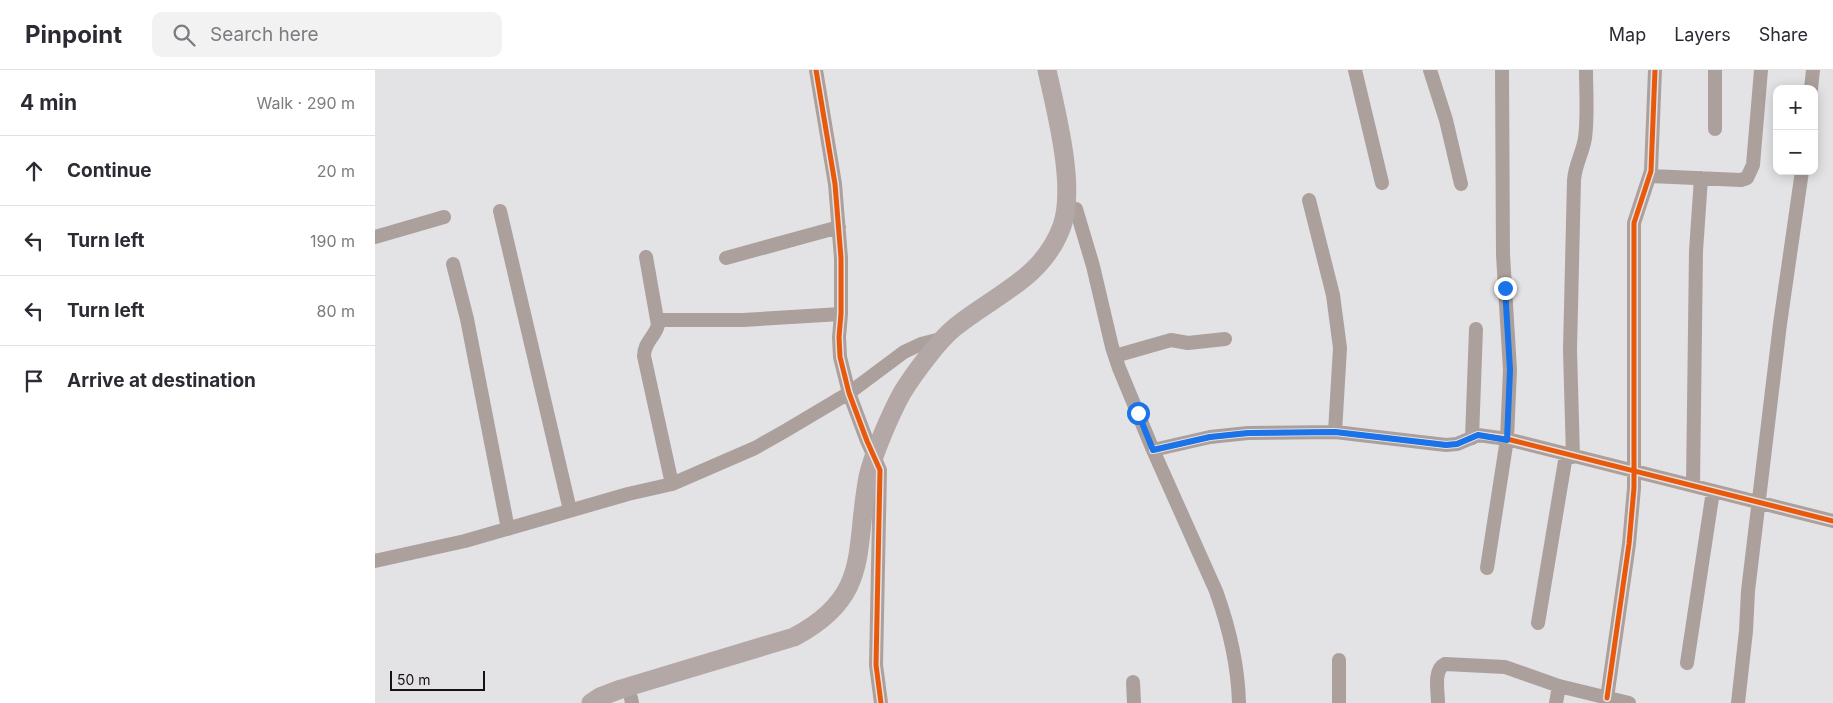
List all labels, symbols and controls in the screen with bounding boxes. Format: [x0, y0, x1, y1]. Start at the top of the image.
search box [152, 12, 502, 57]
text: Pinpoint [25, 20, 122, 49]
icon: search [170, 21, 198, 49]
text: Search here [210, 23, 319, 46]
text: Map [1609, 24, 1646, 45]
text: Layers [1674, 24, 1731, 45]
text: Share [1759, 24, 1808, 45]
map controls [1773, 85, 1818, 175]
button: + [1773, 85, 1818, 130]
text: 4 min [20, 90, 77, 115]
text: Walk · 290 m [257, 93, 355, 113]
button: − [1773, 130, 1818, 175]
icon: ahead [20, 157, 48, 185]
text: Continue [67, 159, 152, 182]
text: 20 m [317, 161, 355, 181]
icon: left [20, 227, 48, 255]
text: Turn left [67, 229, 145, 252]
text: 190 m [310, 231, 355, 251]
route end [1494, 277, 1517, 300]
icon: left [20, 297, 48, 325]
text: Turn left [67, 299, 145, 322]
text: 80 m [316, 301, 355, 321]
icon: arrive [20, 367, 48, 395]
text: Arrive at destination [67, 369, 256, 392]
route start [1127, 402, 1150, 425]
scale bar [390, 668, 485, 691]
text: 50 m [397, 671, 431, 688]

